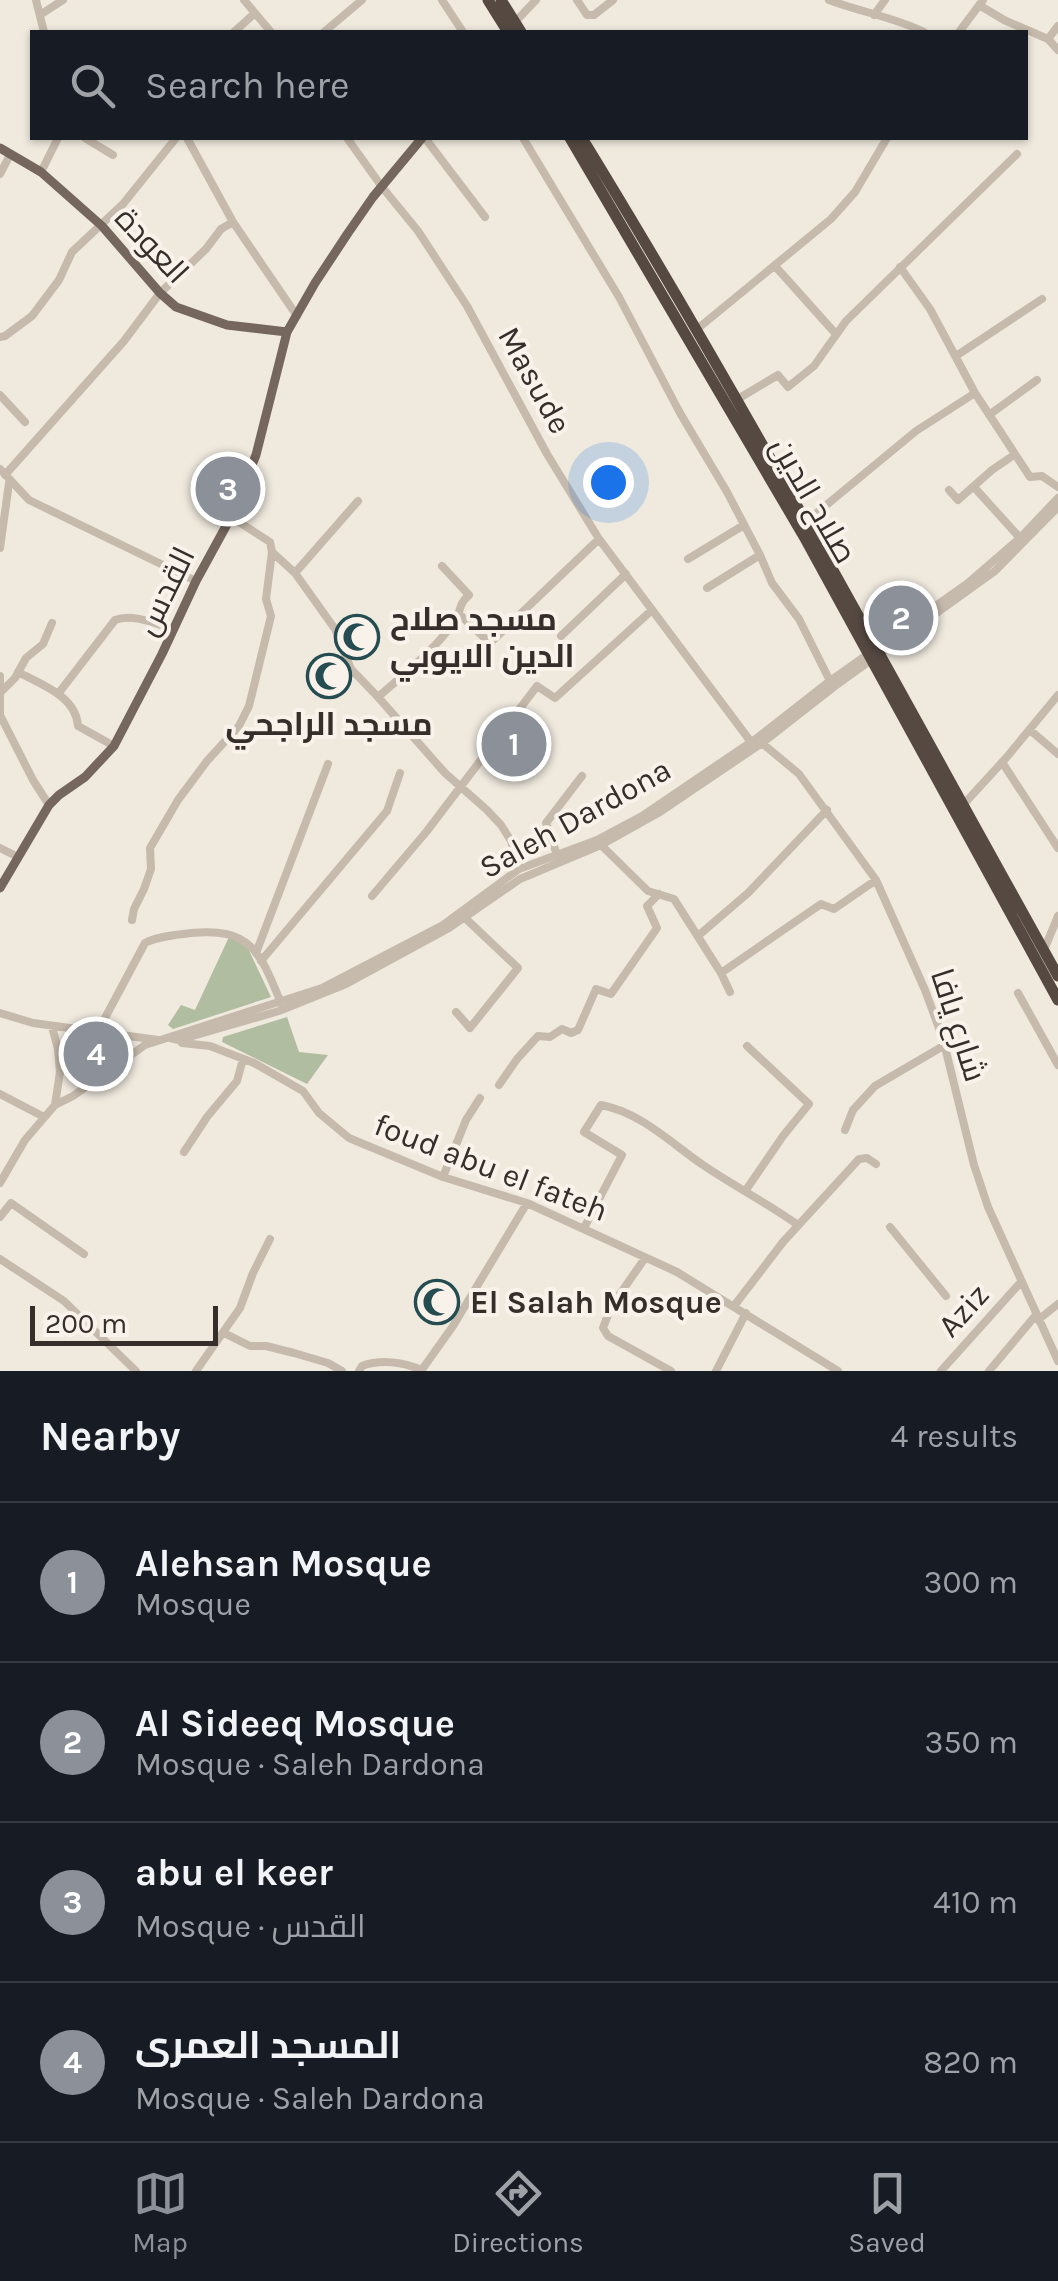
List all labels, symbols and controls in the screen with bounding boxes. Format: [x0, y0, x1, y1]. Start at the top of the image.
search box [30, 30, 1028, 140]
icon: search [65, 58, 120, 113]
text: Search here [145, 63, 349, 108]
street label: العودة [107, 200, 196, 291]
street label: Masude [490, 320, 579, 440]
street label: صلاح الدين [760, 431, 864, 571]
pin: 3 [196, 452, 260, 526]
your location [583, 457, 634, 508]
street label: القدس [128, 541, 203, 641]
pin: 2 [868, 580, 934, 656]
place label: مسجد صلاح الدين الايوبي [390, 601, 575, 682]
mosque icon: مسجد صلاح الدين الايوبي [334, 614, 380, 660]
mosque icon: مسجد الراجحي [306, 653, 352, 699]
place label: مسجد الراجحي [225, 706, 433, 750]
pin: 1 [482, 706, 546, 782]
street label: Saleh Dardona [473, 751, 677, 886]
street label: شارع يافا [920, 964, 994, 1087]
pin: 4 [64, 1016, 128, 1092]
street label: foud abu el fateh [369, 1106, 613, 1229]
street label: Aziz [930, 1276, 997, 1344]
mosque icon: El Salah Mosque [414, 1279, 460, 1325]
place label: El Salah Mosque [470, 1284, 722, 1321]
scale bar [30, 1301, 218, 1346]
text: 200 m [45, 1307, 127, 1340]
text: Nearby [40, 1411, 180, 1461]
text: 4 results [891, 1418, 1018, 1455]
text: Alehsan Mosque [135, 1541, 432, 1586]
text: 1 [67, 1564, 78, 1601]
text: 300 m [924, 1564, 1018, 1601]
text: Mosque [135, 1586, 251, 1623]
text: Al Sideeq Mosque [135, 1701, 455, 1746]
text: 2 [63, 1724, 82, 1761]
text: 350 m [925, 1724, 1018, 1761]
text: Mosque · Saleh Dardona [135, 1746, 485, 1783]
text: abu el keer [135, 1850, 333, 1895]
text: 3 [63, 1884, 82, 1921]
text: 410 m [933, 1884, 1018, 1921]
text: Mosque · القدس [135, 1908, 366, 1945]
text: المسجد العمرى [135, 2023, 401, 2068]
text: 4 [63, 2044, 82, 2081]
text: 820 m [923, 2044, 1018, 2081]
text: Mosque · Saleh Dardona [135, 2080, 485, 2117]
tab: Map [132, 2166, 188, 2259]
tab: Directions [452, 2166, 584, 2259]
tab: Saved [848, 2166, 926, 2259]

